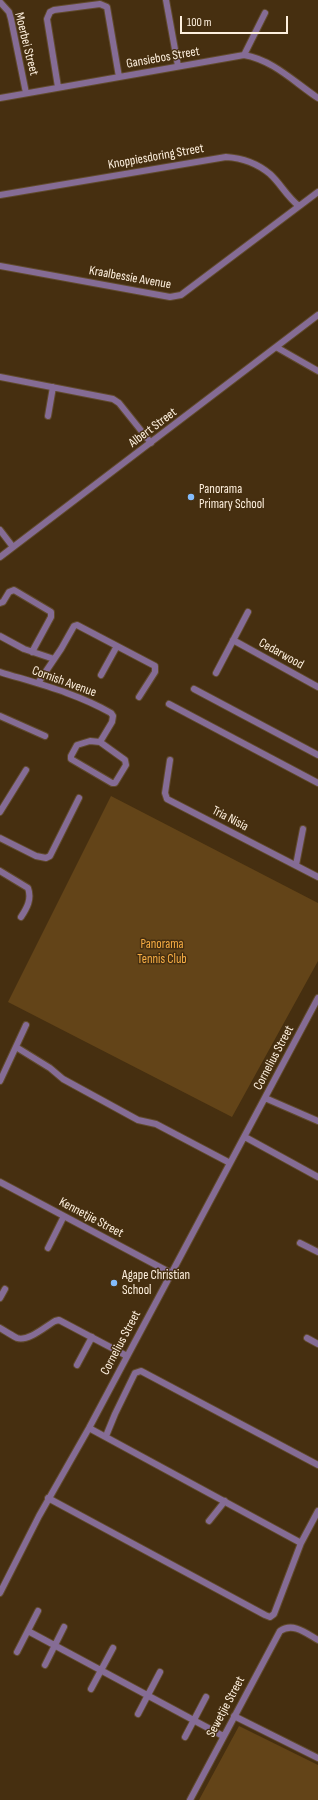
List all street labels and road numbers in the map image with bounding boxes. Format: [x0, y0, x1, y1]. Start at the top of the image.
street label: Moerbei Street [11, 11, 41, 77]
street label: Gansiebos Street [125, 44, 201, 72]
street label: Knoppiesdoring Street [107, 141, 205, 173]
street label: Kraalbessie Avenue [88, 263, 172, 293]
street label: Albert Street [126, 405, 180, 451]
street label: Cedarwood [256, 635, 306, 673]
street label: Cornish Avenue [30, 663, 98, 701]
street label: Tria Nisia [209, 803, 251, 835]
street label: Cornelius Street [250, 1023, 298, 1093]
street label: Kennetjie Street [56, 1195, 126, 1241]
street label: Cornelius Street [97, 1308, 145, 1378]
street label: Sewetjie Street [203, 1674, 249, 1740]

